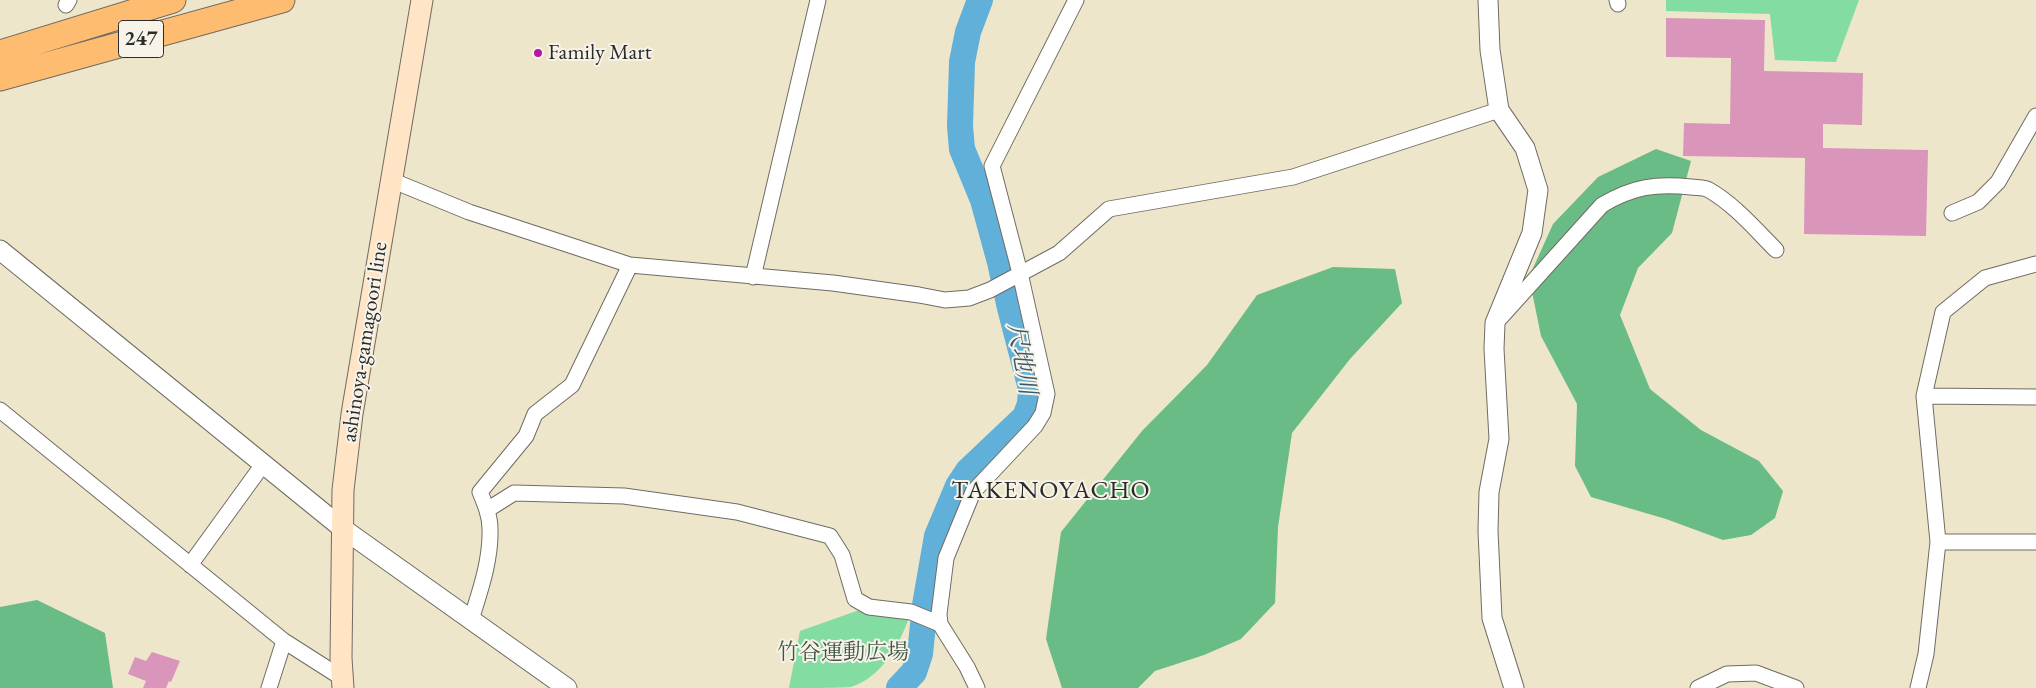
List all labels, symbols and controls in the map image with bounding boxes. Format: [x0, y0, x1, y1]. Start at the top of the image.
road number: 247 [118, 20, 164, 58]
place label: Family Mart [548, 40, 652, 66]
marker: Family Mart [532, 47, 544, 59]
street label: ashinoya-gamagoori line [336, 240, 394, 444]
water label: 尺地川 [1001, 321, 1041, 397]
district label: TAKENOYACHO [950, 476, 1152, 506]
park label: 竹谷運動広場 [777, 640, 909, 666]

